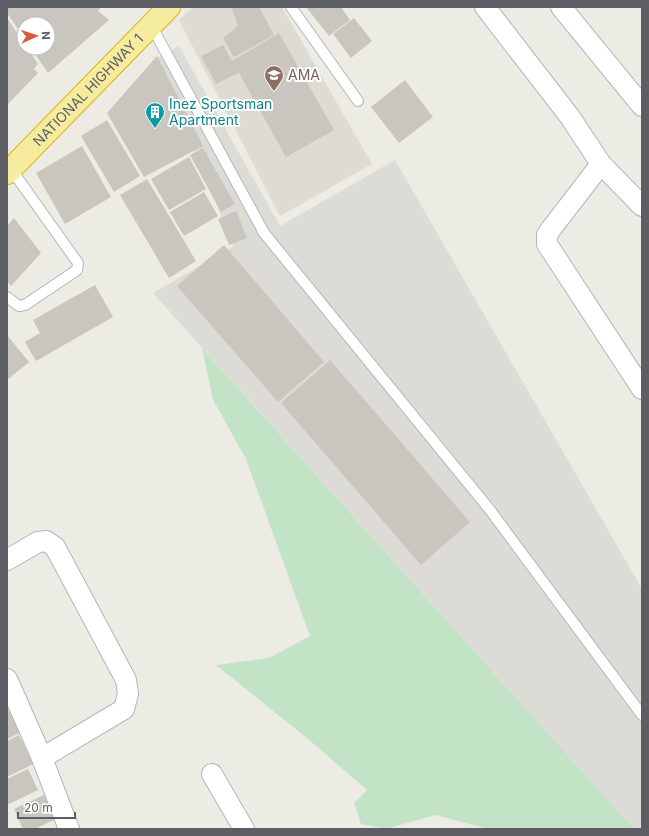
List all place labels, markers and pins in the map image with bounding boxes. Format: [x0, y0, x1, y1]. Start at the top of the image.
school or university icon: AMA [263, 64, 285, 92]
place label: AMA [288, 66, 320, 83]
place label: Inez Sportsman Apartment [169, 95, 272, 128]
building icon: Inez Sportsman Apartment [144, 101, 166, 129]

